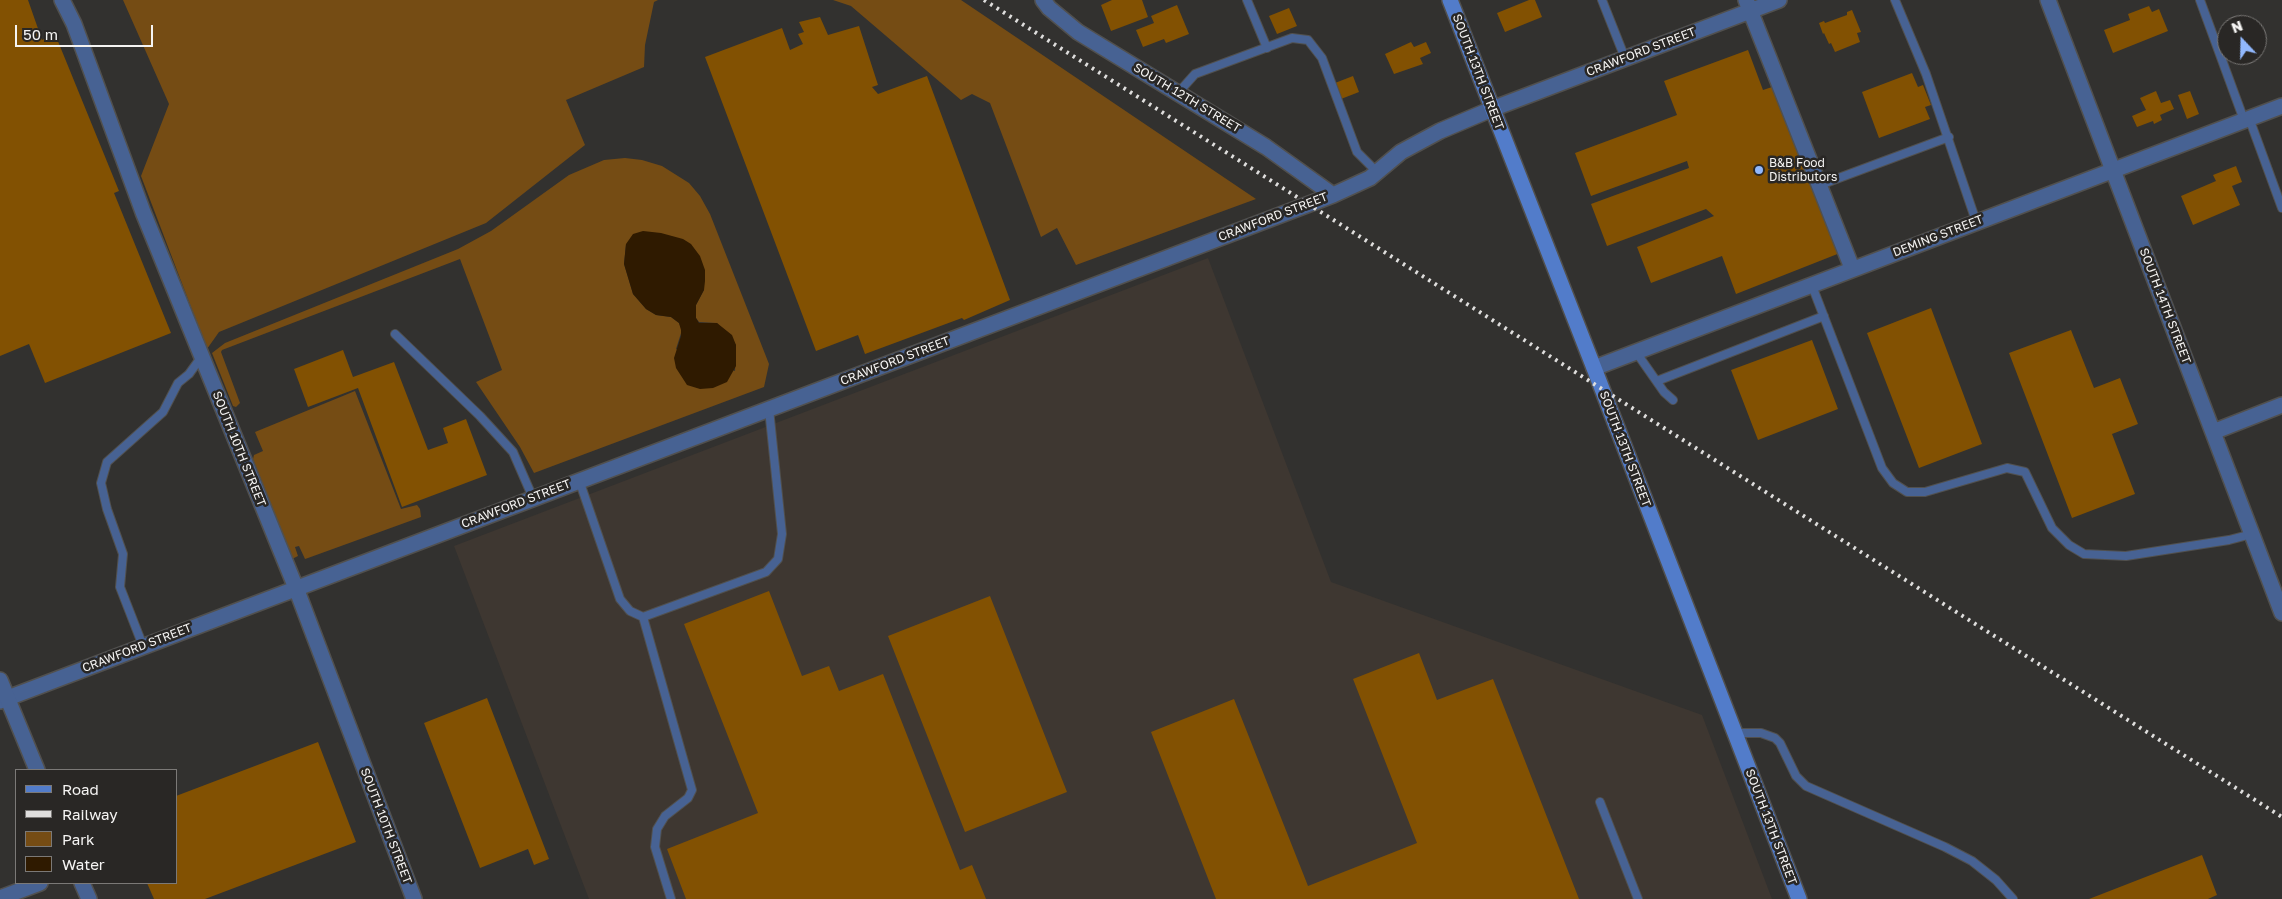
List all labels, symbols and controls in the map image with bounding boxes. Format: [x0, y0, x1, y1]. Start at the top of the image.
street label: SOUTH 13TH STREET [1449, 12, 1507, 132]
scale bar [18, 15, 155, 47]
north arrow [2217, 15, 2267, 65]
text: N [2229, 17, 2245, 36]
street label: CRAWFORD STREET [1584, 24, 1698, 80]
text: 50 m [23, 25, 58, 43]
street label: SOUTH 12TH STREET [1131, 60, 1243, 136]
place label: B&B Food Distributors [1769, 156, 1837, 184]
marker: B&B Food Distributors [1753, 164, 1765, 176]
street label: CRAWFORD STREET [1216, 189, 1330, 245]
street label: DEMING STREET [1891, 212, 1985, 260]
street label: SOUTH 14TH STREET [2136, 246, 2194, 366]
street label: CRAWFORD STREET [838, 333, 952, 389]
street label: SOUTH 10TH STREET [209, 389, 269, 509]
street label: SOUTH 13TH STREET [1596, 389, 1654, 509]
street label: CRAWFORD STREET [459, 476, 573, 532]
street label: CRAWFORD STREET [80, 620, 194, 676]
street label: SOUTH 10TH STREET [357, 766, 415, 886]
street label: SOUTH 13TH STREET [1742, 767, 1800, 887]
legend [15, 769, 178, 884]
text: Road [62, 780, 99, 798]
text: Railway [62, 805, 118, 823]
text: Park [62, 830, 94, 848]
text: Water [62, 855, 105, 873]

